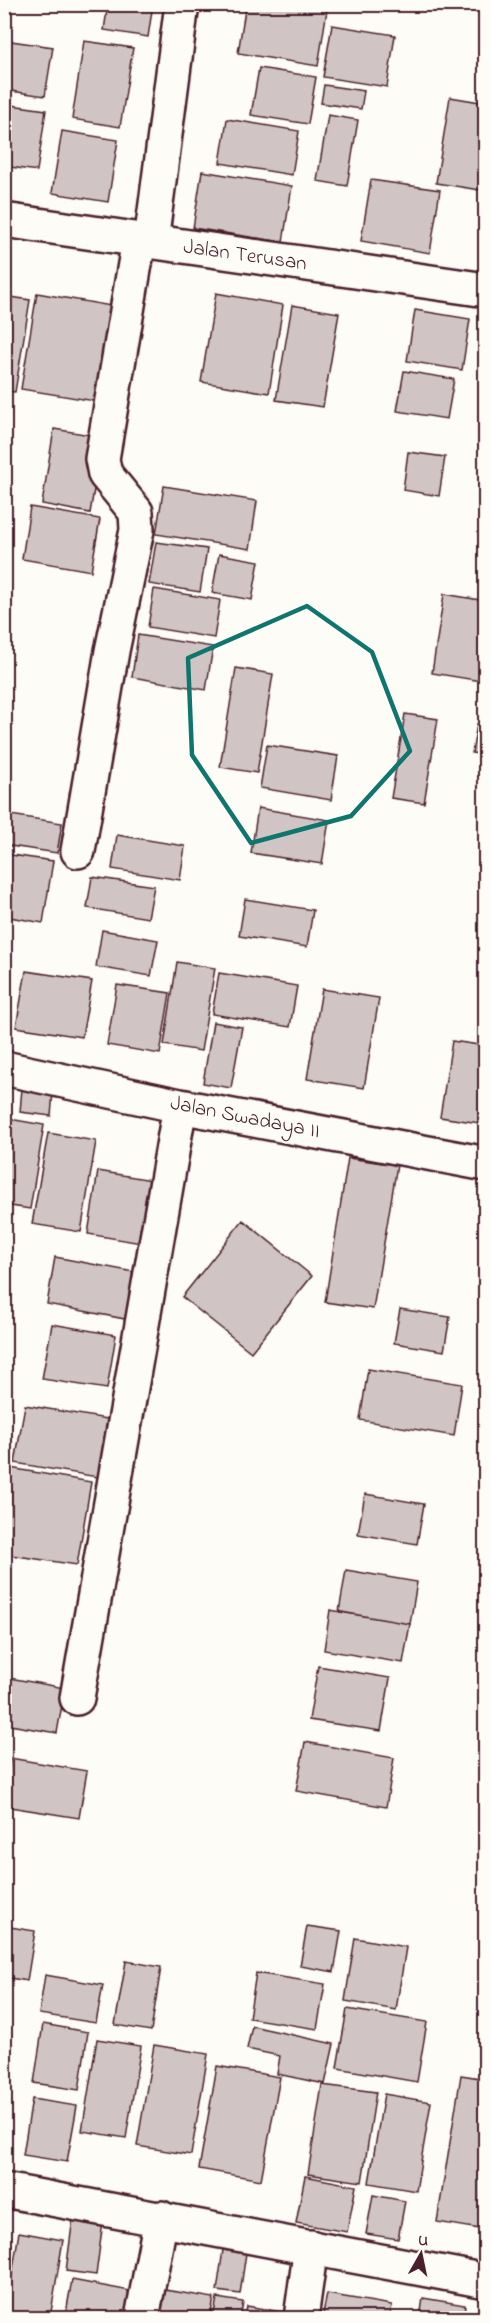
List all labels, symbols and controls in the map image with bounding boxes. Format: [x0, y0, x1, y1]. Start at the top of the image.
street label: Jalan Terusan [181, 232, 309, 280]
street label: Jalan Swadaya II [167, 1089, 322, 1149]
north arrow [391, 2224, 451, 2284]
text: U [416, 2229, 430, 2254]

